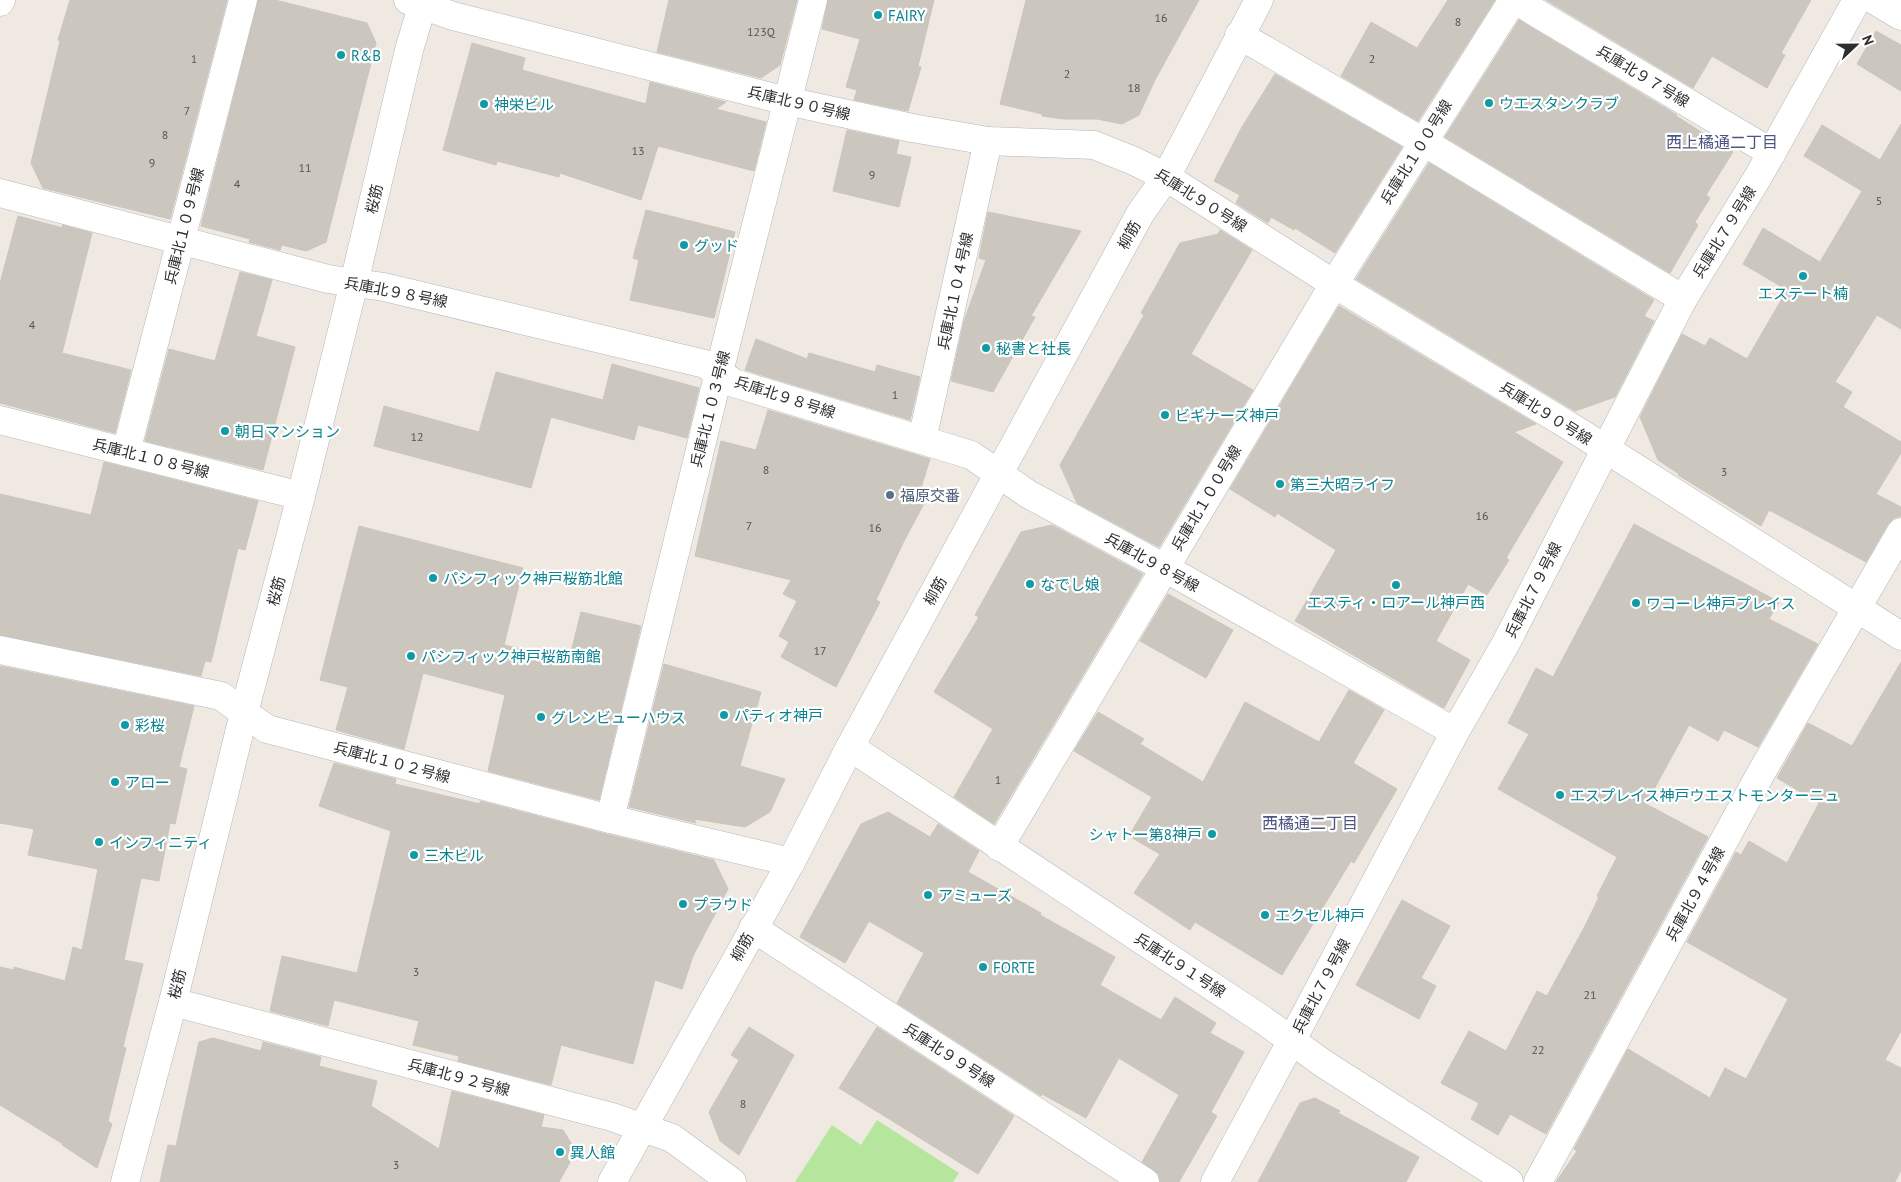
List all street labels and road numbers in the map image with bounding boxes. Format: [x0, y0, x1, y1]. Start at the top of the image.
street label: 兵庫北９７号線 [1593, 41, 1693, 111]
street label: 兵庫北９０号線 [746, 82, 852, 124]
street label: 兵庫北１００号線 [1376, 96, 1456, 208]
street label: 兵庫北９０号線 [1151, 164, 1251, 236]
street label: 兵庫北１０９号線 [160, 165, 208, 287]
street label: 桜筋 [361, 182, 387, 216]
street label: 兵庫北７９号線 [1688, 182, 1760, 282]
street label: 柳筋 [1113, 217, 1145, 253]
street label: 兵庫北１０４号線 [933, 230, 977, 352]
street label: 兵庫北９８号線 [343, 273, 449, 311]
street label: 兵庫北１０３号線 [686, 348, 734, 470]
street label: 兵庫北９８号線 [732, 372, 838, 422]
street label: 兵庫北９０号線 [1496, 377, 1596, 449]
street label: 兵庫北１０８号線 [90, 434, 212, 482]
street label: 兵庫北１００号線 [1167, 442, 1245, 554]
street label: 兵庫北９８号線 [1101, 528, 1203, 596]
street label: 兵庫北７９号線 [1501, 539, 1565, 641]
street label: 柳筋 [919, 573, 951, 609]
street label: 桜筋 [263, 574, 289, 608]
street label: 兵庫北１０２号線 [332, 737, 452, 787]
street label: 兵庫北９４号線 [1661, 843, 1729, 945]
street label: 兵庫北９１号線 [1131, 928, 1229, 1002]
street label: 柳筋 [726, 929, 758, 965]
street label: 兵庫北７９号線 [1288, 935, 1354, 1037]
street label: 桜筋 [164, 967, 190, 1001]
street label: 兵庫北９９号線 [900, 1018, 998, 1092]
street label: 兵庫北９２号線 [406, 1054, 512, 1100]

